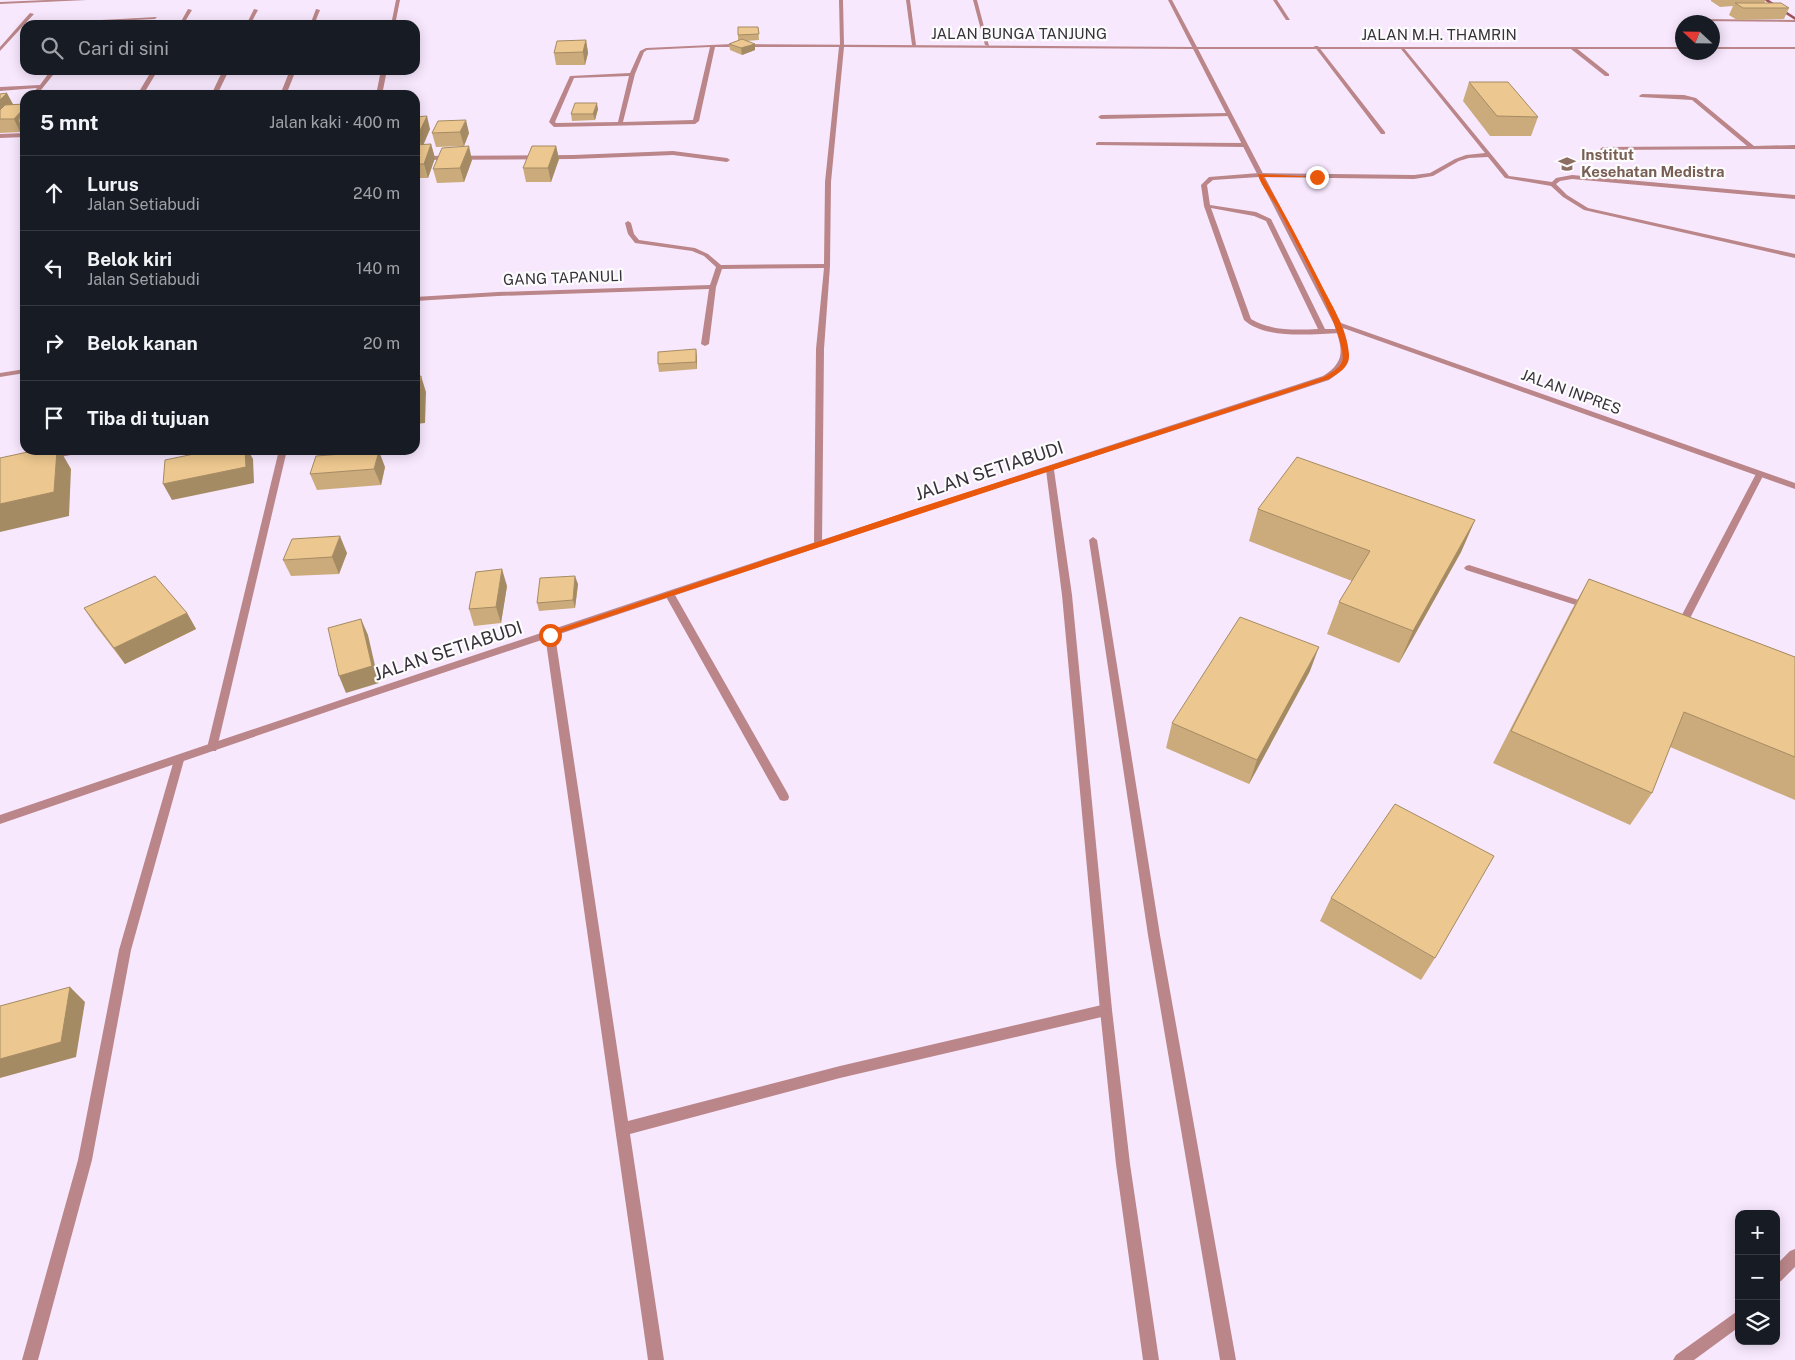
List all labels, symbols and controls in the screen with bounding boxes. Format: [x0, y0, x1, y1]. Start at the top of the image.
north arrow [1675, 15, 1720, 60]
search box [20, 20, 420, 75]
street label: JALAN BUNGA TANJUNG [931, 25, 1107, 42]
street label: JALAN M.H. THAMRIN [1361, 26, 1517, 43]
icon: search [38, 34, 66, 62]
text: Cari di sini [78, 37, 169, 59]
text: 5 mnt [40, 110, 99, 135]
text: Jalan kaki · 400 m [269, 113, 400, 132]
place label: Institut Kesehatan Medistra [1581, 146, 1725, 180]
school or university icon: Institut Kesehatan Medistra [1557, 154, 1577, 174]
route end [1306, 166, 1329, 189]
text: Lurus [87, 173, 139, 195]
icon: ahead [40, 179, 68, 207]
text: 240 m [353, 184, 400, 203]
text: Jalan Setiabudi [87, 195, 200, 214]
text: Belok kiri [87, 248, 172, 270]
icon: left [40, 254, 68, 282]
text: 140 m [356, 259, 400, 278]
street label: GANG TAPANULI [503, 267, 623, 288]
text: Jalan Setiabudi [87, 270, 200, 289]
icon: right [40, 329, 68, 357]
text: Belok kanan [87, 332, 198, 354]
text: 20 m [363, 334, 400, 353]
street label: JALAN INPRES [1519, 366, 1623, 417]
icon: arrive [40, 404, 68, 432]
text: Tiba di tujuan [87, 407, 209, 429]
street label: JALAN SETIABUDI [912, 437, 1066, 504]
street label: JALAN SETIABUDI [371, 617, 525, 684]
route start [539, 624, 562, 647]
map controls [1735, 1210, 1780, 1345]
button: + [1735, 1210, 1780, 1255]
button: − [1735, 1255, 1780, 1300]
button: layers [1735, 1300, 1780, 1345]

